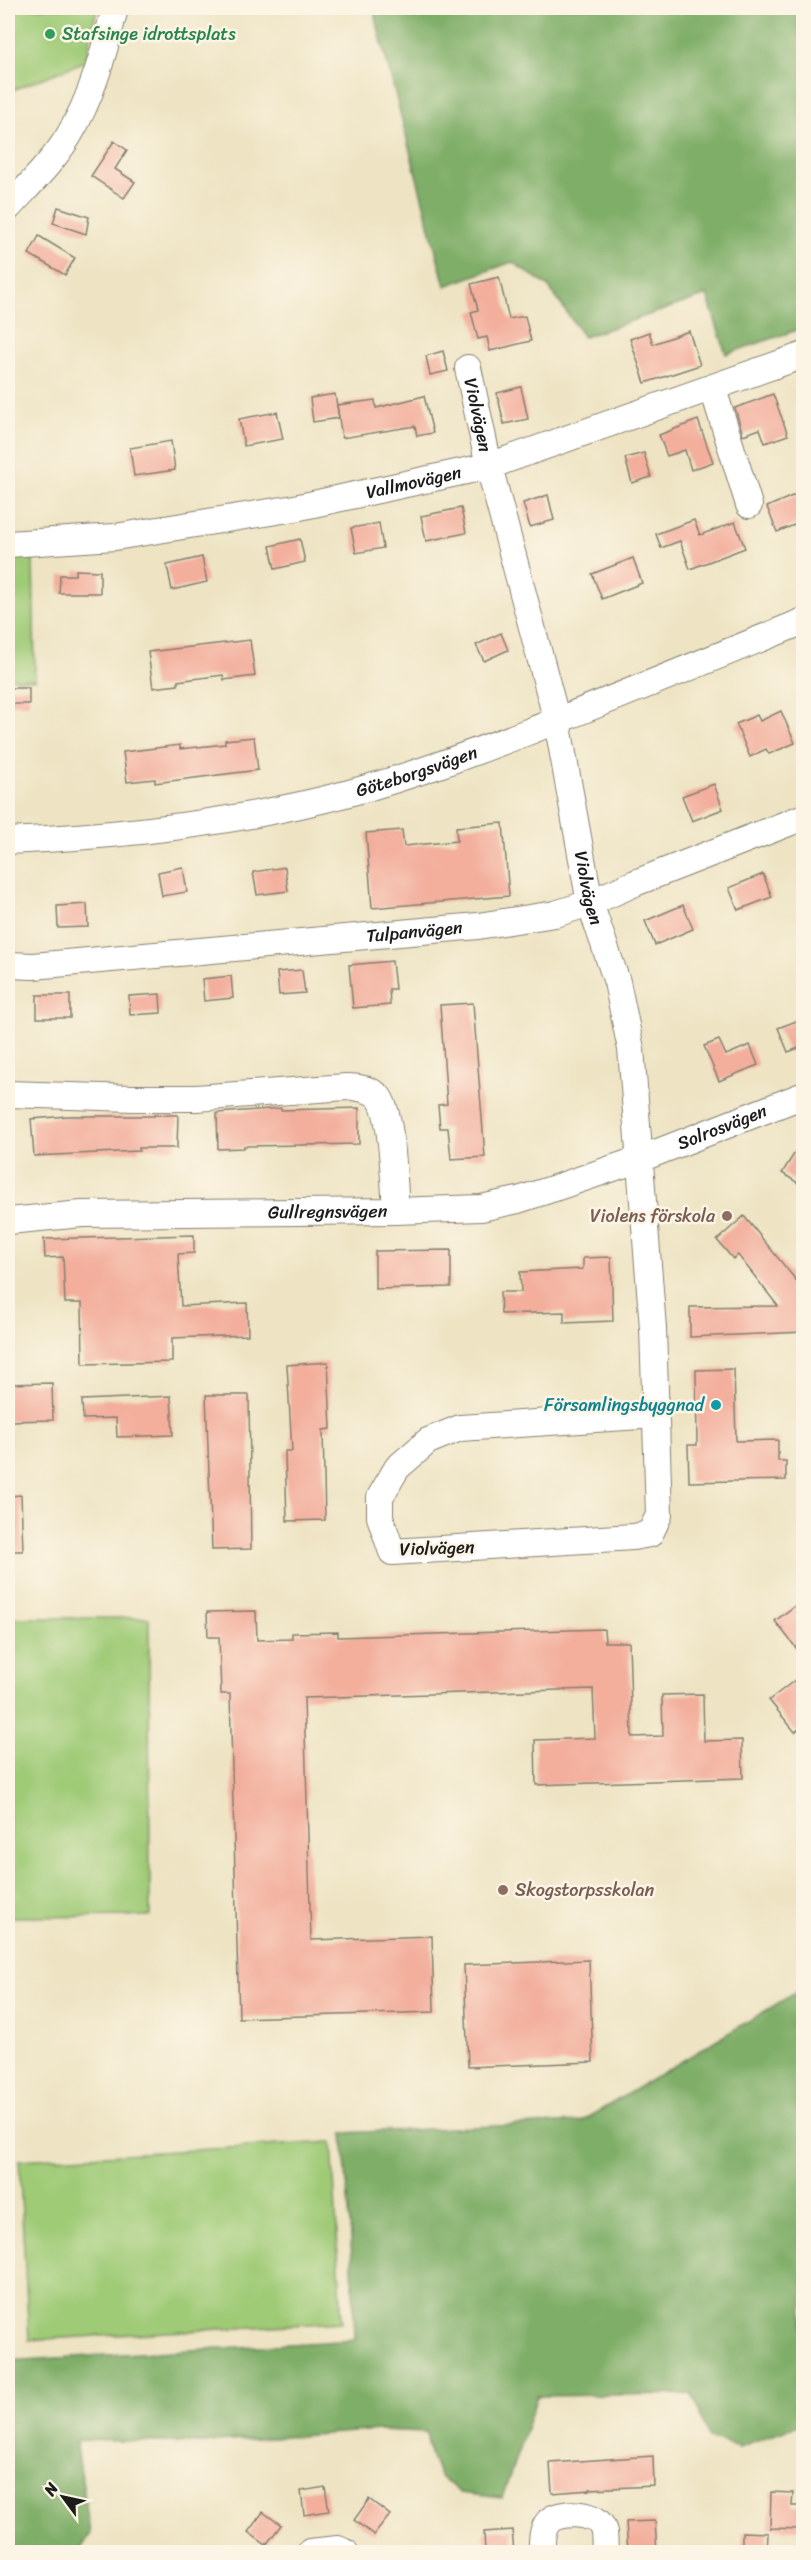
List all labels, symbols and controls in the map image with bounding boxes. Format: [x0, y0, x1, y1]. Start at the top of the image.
place label: Stafsinge idrottsplats [62, 18, 236, 50]
marker: Stafsinge idrottsplats [43, 27, 57, 41]
street label: Violvägen [455, 375, 502, 455]
street label: Vallmovägen [363, 456, 465, 508]
street label: Göteborgsvägen [352, 736, 482, 806]
street label: Violvägen [565, 848, 612, 930]
street label: Tulpanvägen [365, 911, 464, 952]
street label: Solrosvägen [672, 1095, 772, 1159]
street label: Gullregnsvägen [268, 1195, 388, 1228]
place label: Violens förskola [590, 1200, 716, 1232]
marker: Violens förskola [720, 1209, 734, 1223]
place label: Församlingsbyggnad [544, 1389, 706, 1421]
marker: Församlingsbyggnad [709, 1398, 723, 1412]
street label: Violvägen [399, 1531, 475, 1565]
place label: Skogstorpsskolan [515, 1874, 655, 1906]
marker: Skogstorpsskolan [496, 1883, 510, 1897]
north arrow [33, 2467, 93, 2527]
text: N [35, 2476, 67, 2502]

